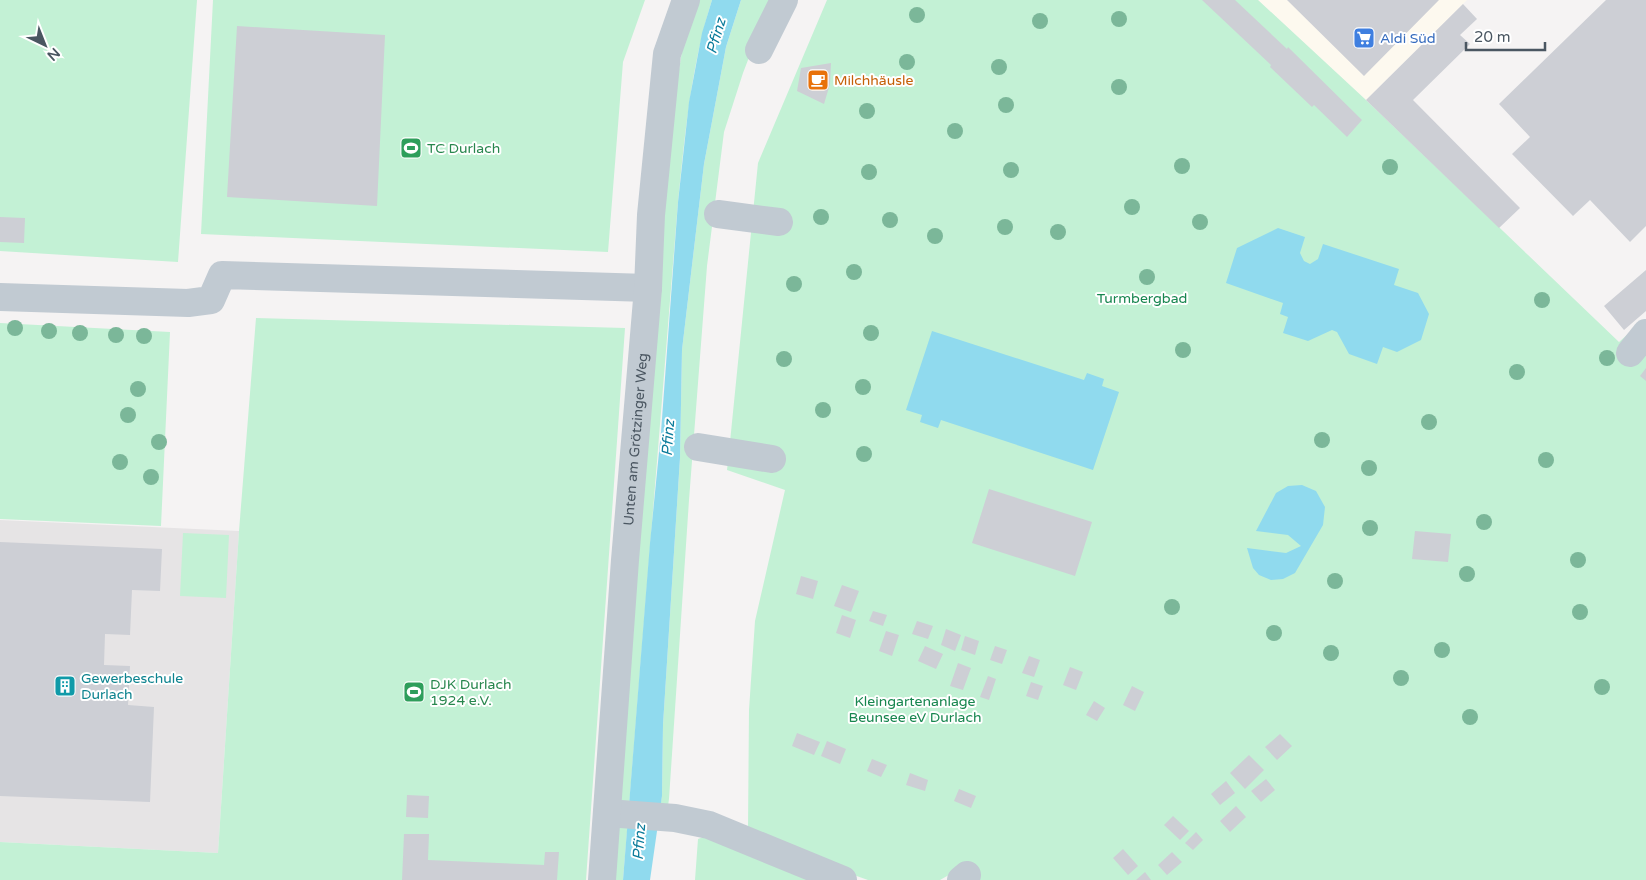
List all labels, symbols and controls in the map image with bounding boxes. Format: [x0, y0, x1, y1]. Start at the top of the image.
water label: Pfinz [702, 15, 730, 56]
north arrow [20, 20, 70, 70]
scale bar [1466, 20, 1545, 52]
supermarket icon: Aldi Süd [1352, 26, 1376, 50]
text: 20 m [1474, 28, 1511, 46]
place label: Aldi Süd [1380, 30, 1436, 47]
text: N [44, 44, 63, 64]
cafe icon: Milchhäusle [806, 68, 830, 92]
place label: Milchhäusle [834, 72, 913, 89]
sports icon: TC Durlach [399, 136, 423, 160]
place label: TC Durlach [427, 140, 500, 157]
park label: Turmbergbad [1097, 290, 1187, 307]
street label: Unten am Grötzinger Weg [620, 352, 651, 526]
water label: Pfinz [658, 418, 678, 457]
place label: Gewerbeschule Durlach [81, 670, 183, 703]
building icon: Gewerbeschule Durlach [53, 674, 77, 698]
place label: DJK Durlach 1924 e.V. [430, 676, 511, 709]
sports icon: DJK Durlach 1924 e.V. [402, 680, 426, 704]
park label: Kleingartenanlage Beunsee eV Durlach [849, 693, 981, 726]
water label: Pfinz [629, 822, 649, 861]

